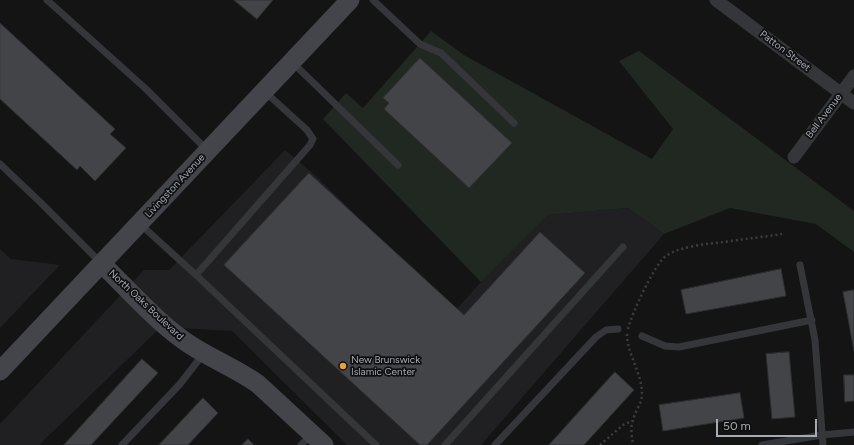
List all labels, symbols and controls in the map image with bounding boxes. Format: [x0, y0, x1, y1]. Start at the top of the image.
street label: Patton Street [757, 28, 813, 74]
street label: Bell Avenue [803, 92, 845, 140]
street label: Livingston Avenue [142, 152, 208, 220]
street label: North Oaks Boulevard [106, 267, 186, 343]
place label: New Brunswick Islamic Center [351, 354, 420, 378]
marker: New Brunswick Islamic Center [338, 361, 348, 371]
scale bar [718, 411, 819, 437]
text: 50 m [723, 419, 751, 433]

